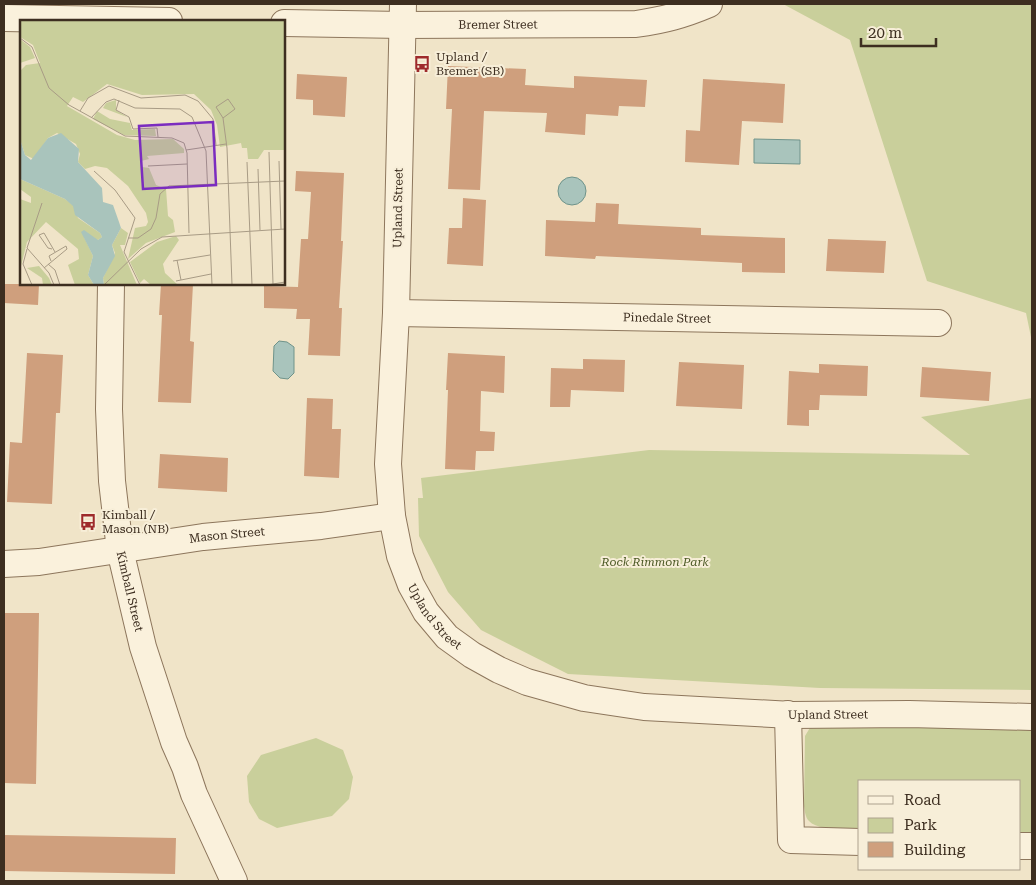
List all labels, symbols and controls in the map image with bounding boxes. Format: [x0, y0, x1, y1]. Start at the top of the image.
scale bar [861, 15, 936, 47]
street label: Bremer Street [458, 17, 538, 32]
inset map [20, 20, 285, 285]
text: 20 m [868, 24, 903, 42]
place label: Upland / Bremer (SB) [436, 50, 504, 78]
bus stop icon: Upland / Bremer (SB) [412, 54, 432, 74]
street label: Upland Street [390, 167, 406, 248]
street label: Pinedale Street [623, 310, 712, 326]
place label: Kimball / Mason (NB) [102, 508, 169, 536]
bus stop icon: Kimball / Mason (NB) [78, 512, 98, 532]
street label: Mason Street [188, 524, 266, 546]
street label: Kimball Street [113, 550, 146, 634]
park label: Rock Rimmon Park [600, 555, 709, 569]
street label: Upland Street [405, 581, 465, 653]
street label: Upland Street [788, 707, 869, 722]
legend [858, 780, 1021, 870]
text: Road [904, 791, 941, 809]
text: Park [904, 816, 938, 834]
text: Building [904, 841, 966, 859]

